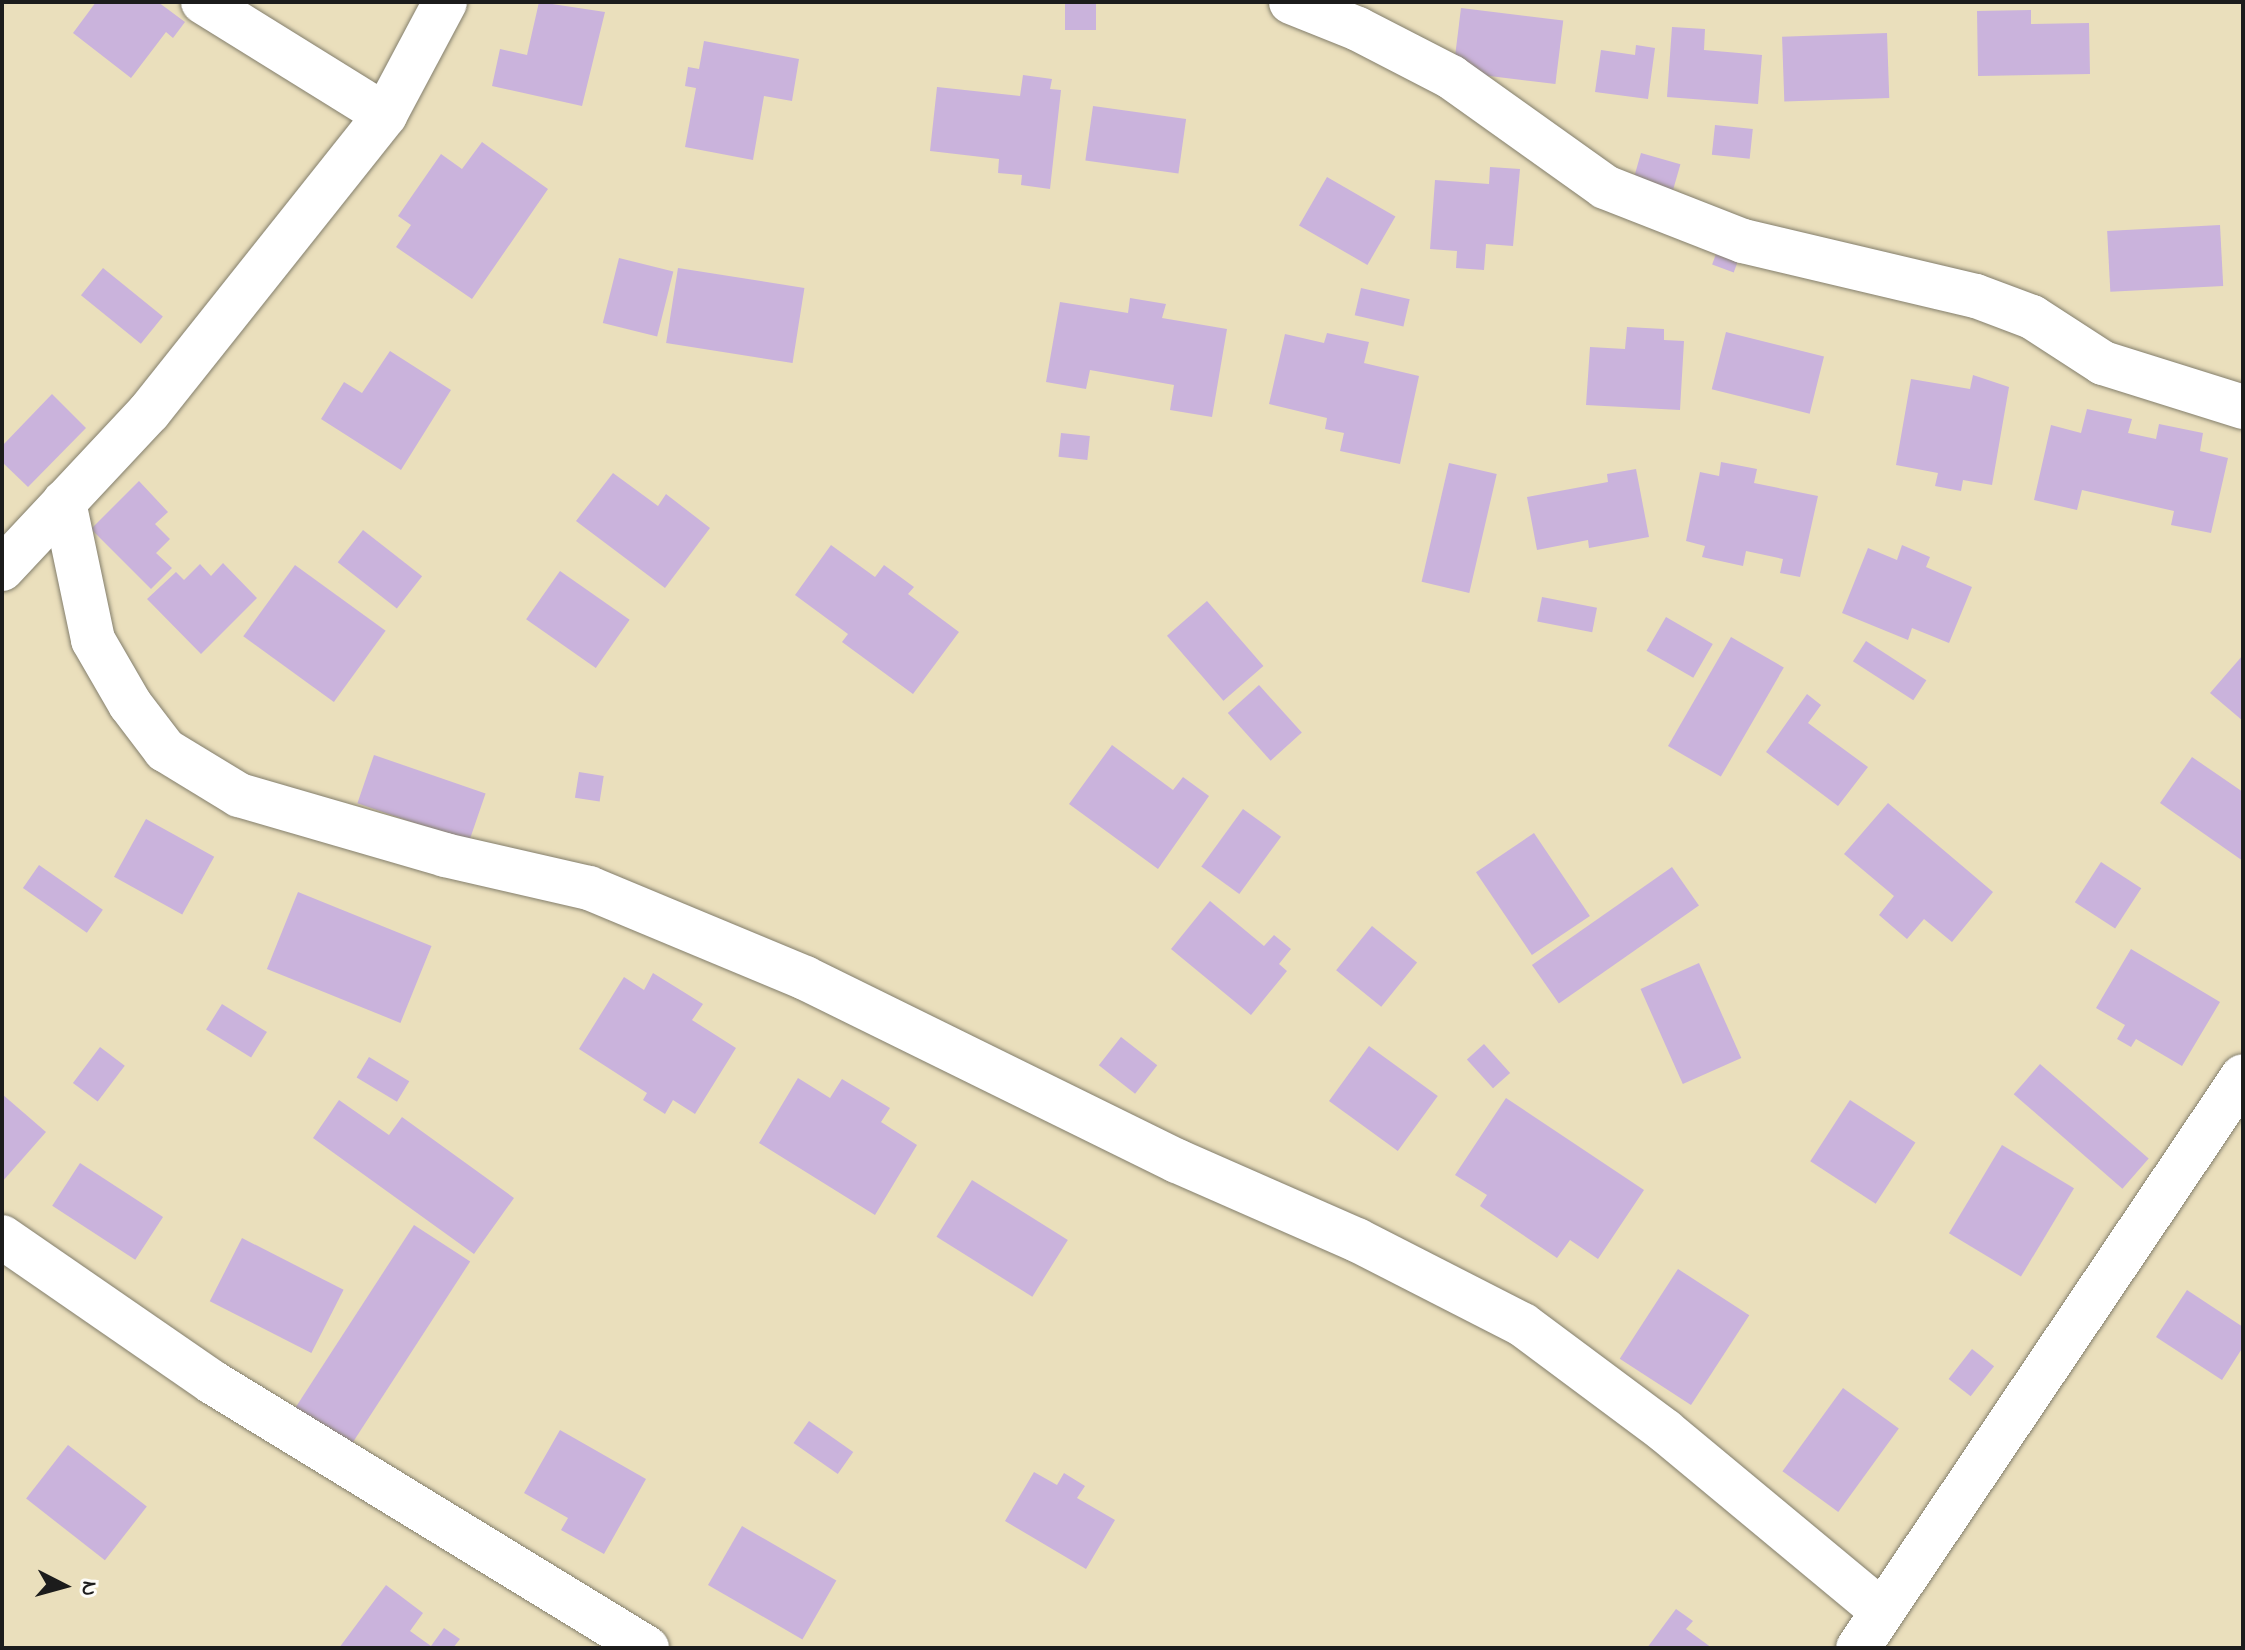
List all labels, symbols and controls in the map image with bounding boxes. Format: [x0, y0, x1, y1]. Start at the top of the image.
north arrow [24, 1546, 104, 1626]
text: N [71, 1579, 105, 1598]

